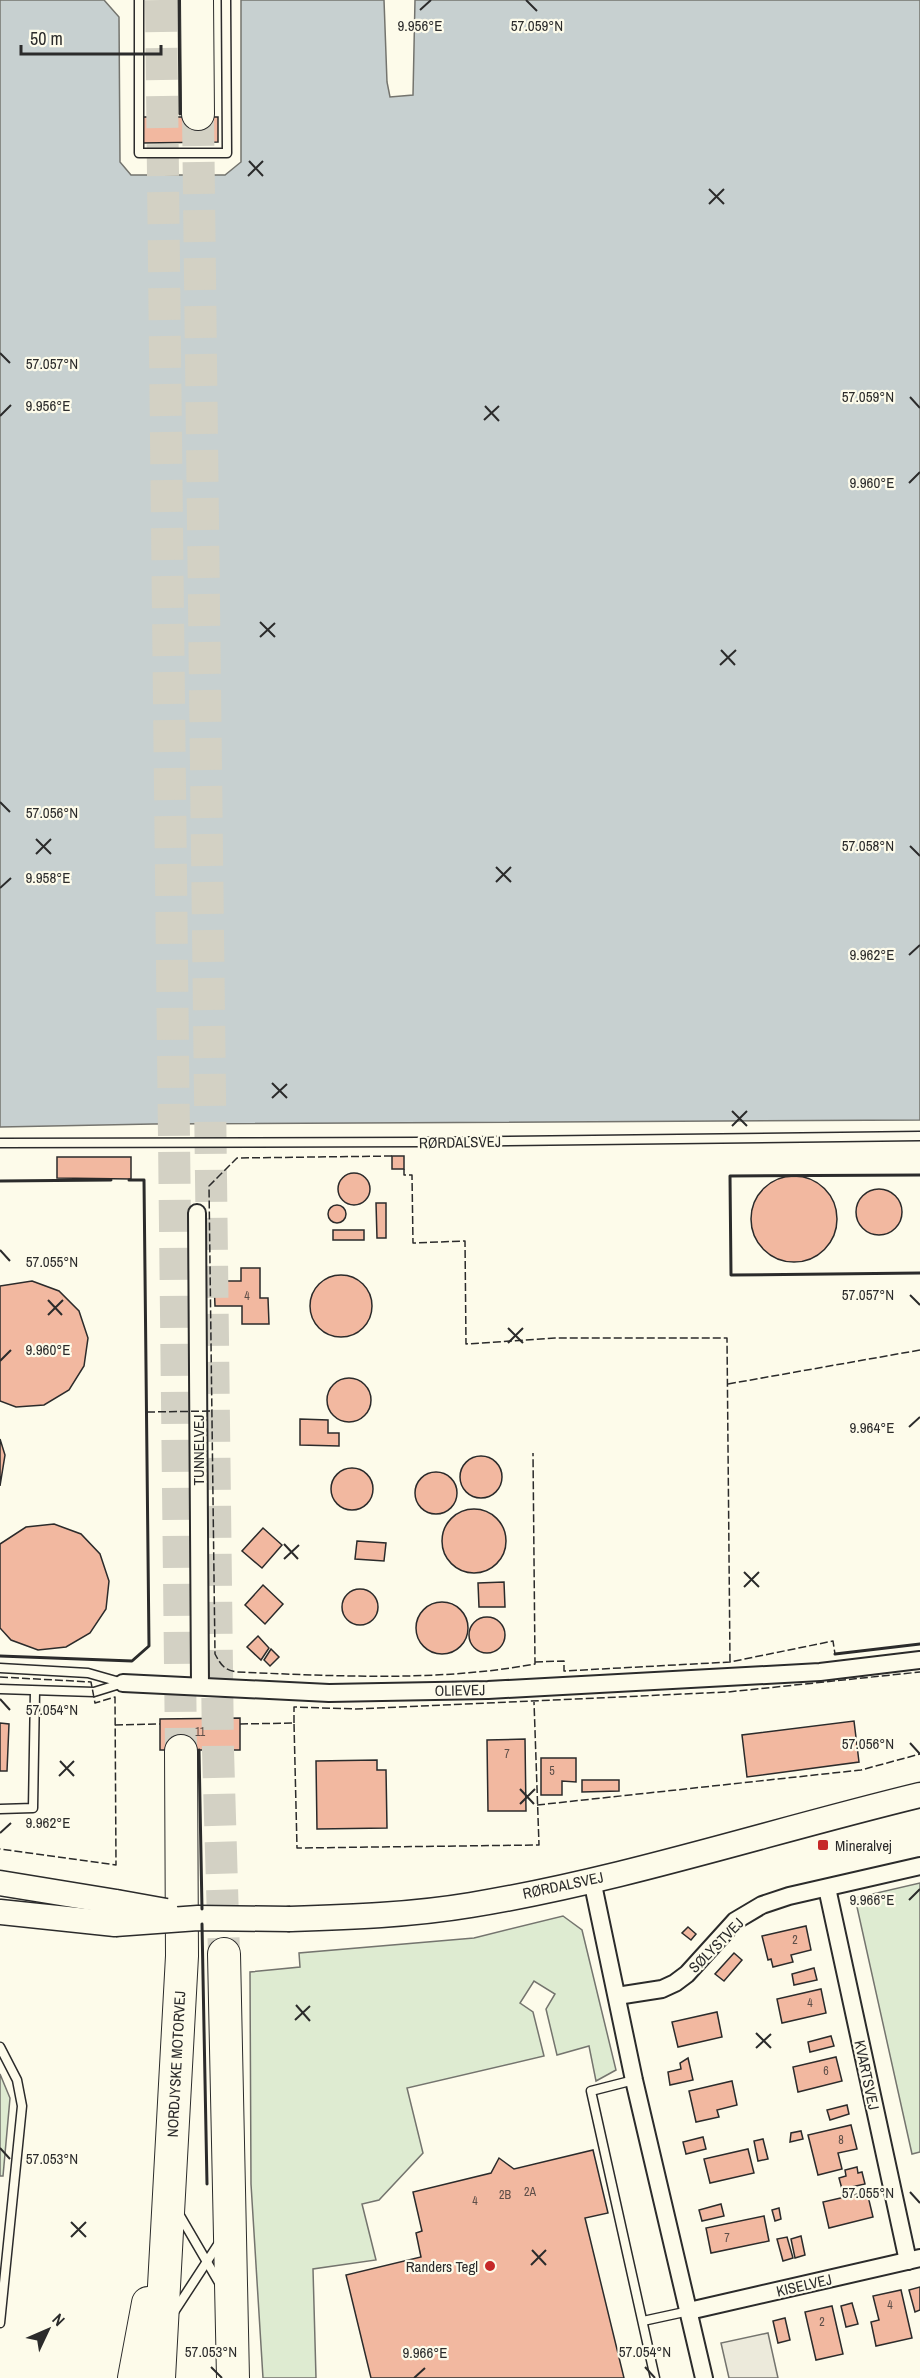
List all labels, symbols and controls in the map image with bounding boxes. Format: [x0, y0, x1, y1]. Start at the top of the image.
text: 9.956°E [398, 15, 443, 36]
text: 57.059°N [511, 15, 563, 36]
scale bar [21, 18, 160, 56]
text: 50 m [30, 26, 63, 51]
text: 57.057°N [26, 353, 78, 374]
text: 57.059°N [842, 386, 894, 407]
text: 9.956°E [26, 395, 71, 416]
text: 9.960°E [850, 472, 895, 493]
text: 57.056°N [26, 802, 78, 823]
text: 57.058°N [842, 835, 894, 856]
text: 9.958°E [26, 867, 71, 888]
text: 9.962°E [850, 944, 895, 965]
street label: RØRDALSVEJ [419, 1131, 501, 1153]
text: 57.055°N [26, 1251, 78, 1272]
text: 57.057°N [842, 1284, 894, 1305]
house number: 4 [244, 1288, 250, 1304]
text: 9.960°E [26, 1339, 71, 1360]
street label: TUNNELVEJ [188, 1415, 209, 1485]
text: 9.964°E [850, 1417, 895, 1438]
street label: OLIEVEJ [435, 1679, 485, 1701]
text: 57.054°N [26, 1699, 78, 1720]
house number: 11 [195, 1724, 206, 1740]
text: 57.056°N [842, 1733, 894, 1754]
house number: 7 [504, 1746, 510, 1762]
house number: 5 [549, 1763, 555, 1779]
text: 9.962°E [26, 1812, 71, 1833]
place label: Mineralvej [835, 1835, 892, 1856]
marker: Mineralvej [816, 1838, 830, 1852]
street label: RØRDALSVEJ [521, 1866, 605, 1904]
text: 9.966°E [850, 1889, 895, 1910]
street label: SØLYSTVEJ [684, 1913, 748, 1977]
house number: 2 [792, 1932, 798, 1948]
street label: NORDJYSKE MOTORVEJ [162, 1990, 190, 2138]
house number: 4 [807, 1995, 813, 2011]
street label: KVARTSVEJ [849, 2038, 885, 2112]
house number: 6 [823, 2063, 829, 2079]
house number: 8 [838, 2132, 844, 2148]
text: 57.053°N [26, 2148, 78, 2169]
text: 57.055°N [842, 2182, 894, 2203]
house number: 2A [524, 2184, 536, 2200]
house number: 2B [499, 2187, 511, 2203]
house number: 4 [472, 2193, 478, 2209]
house number: 7 [724, 2230, 730, 2246]
place label: Randers Tegl [406, 2256, 478, 2277]
marker: Randers Tegl [483, 2259, 497, 2273]
street label: KISELVEJ [774, 2268, 834, 2302]
house number: 4 [887, 2297, 893, 2313]
north arrow [18, 2300, 78, 2360]
text: N [48, 2309, 70, 2331]
house number: 2 [819, 2314, 825, 2330]
text: 57.053°N [185, 2341, 237, 2362]
text: 57.054°N [619, 2341, 671, 2362]
text: 9.966°E [403, 2342, 448, 2363]

